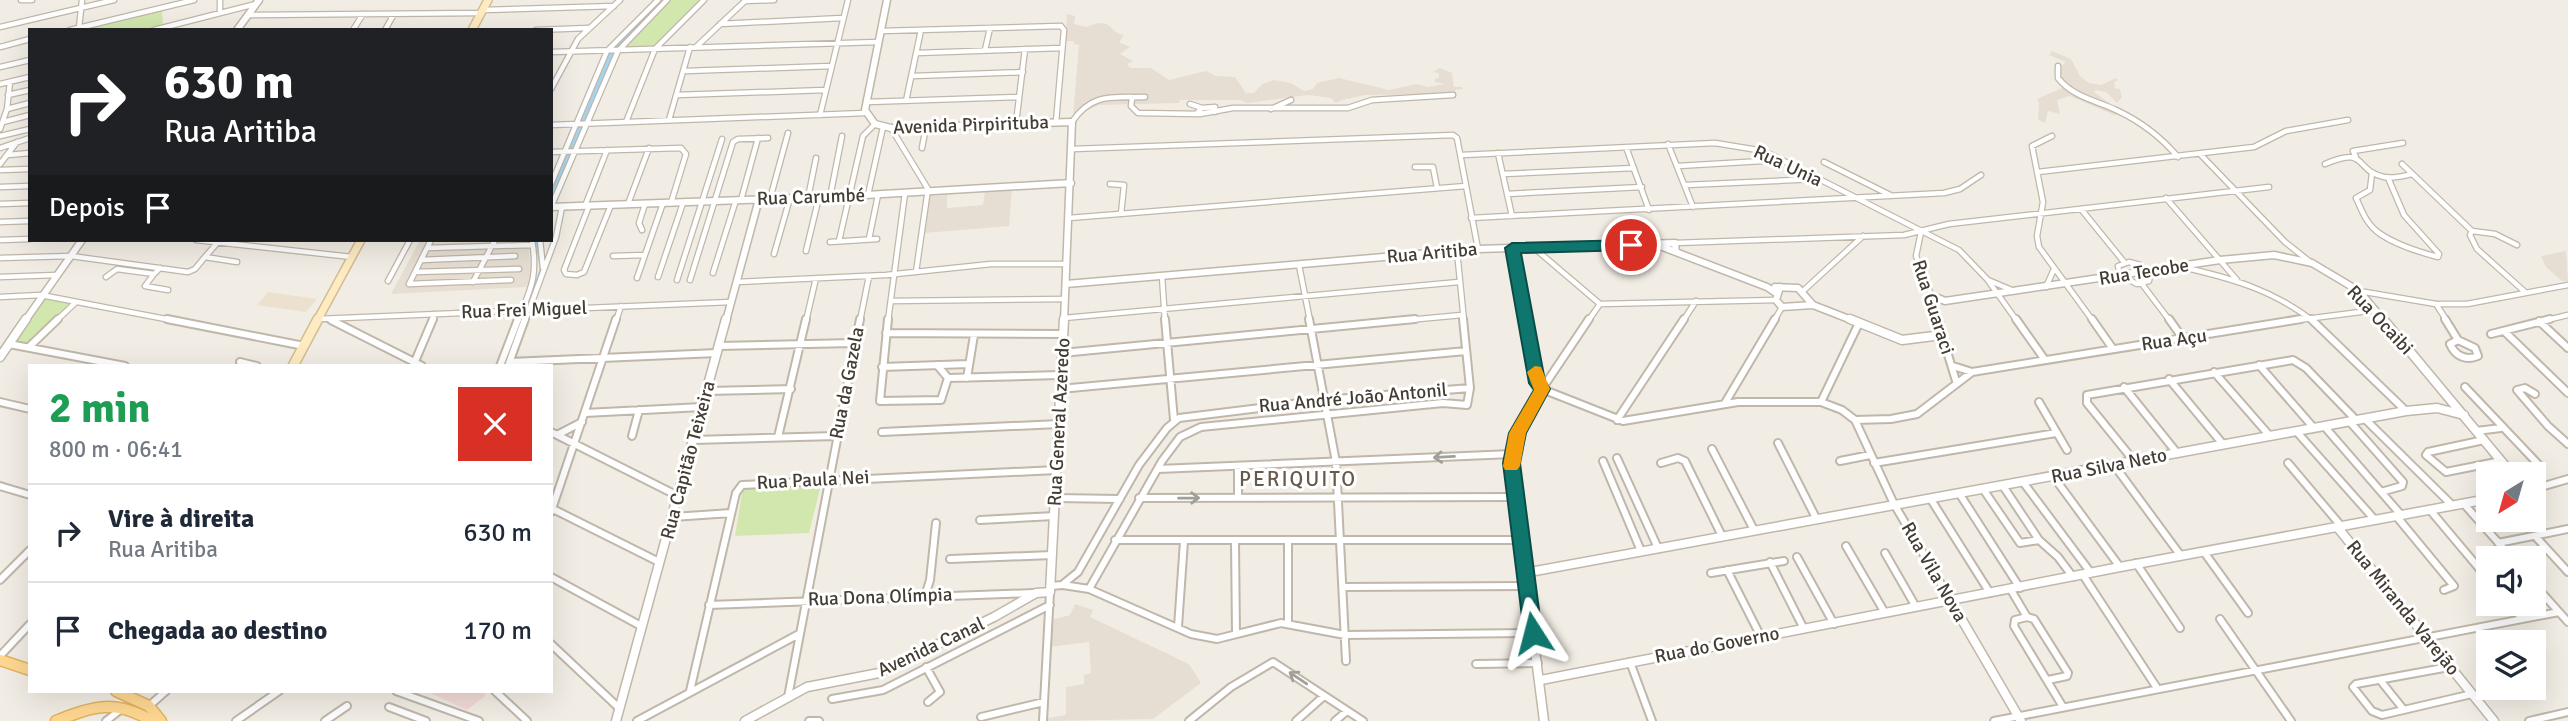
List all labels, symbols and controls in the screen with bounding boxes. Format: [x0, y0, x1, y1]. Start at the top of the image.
text: 630 m [164, 52, 294, 112]
icon: right [49, 56, 140, 147]
street label: Avenida Pirpirituba [893, 110, 1049, 140]
text: Rua Aritiba [164, 112, 317, 151]
street label: Rua Unia [1750, 140, 1826, 192]
street label: Rua Carumbé [756, 183, 866, 211]
icon: arrive [139, 189, 177, 227]
text: Depois [49, 192, 125, 224]
pin [1601, 215, 1661, 275]
icon: arrive [1612, 226, 1650, 264]
street label: Rua Aritiba [1386, 237, 1478, 269]
street label: Rua Tecobe [2097, 253, 2191, 291]
street label: Rua Guaraci [1906, 257, 1960, 357]
street label: Rua Ocaibi [2342, 280, 2418, 360]
street label: Rua Frei Miguel [461, 296, 587, 324]
street label: Rua Açu [2140, 324, 2208, 356]
street label: Rua da Gazela [824, 325, 870, 441]
street label: Rua General Azeredo [1043, 337, 1075, 507]
street label: Rua Capitão Teixeira [655, 378, 721, 542]
street label: Rua André João Antonil [1258, 378, 1448, 418]
text: 2 min [49, 383, 150, 434]
button: close [458, 387, 532, 461]
text: 800 m · 06:41 [49, 435, 183, 464]
street label: Rua Silva Neto [2049, 443, 2169, 489]
one-way arrow [1434, 451, 1456, 464]
north arrow [2476, 462, 2546, 532]
map controls [2476, 462, 2546, 700]
street label: Rua Paula Nei [756, 465, 870, 495]
district label: PERIQUITO [1239, 466, 1357, 492]
one-way arrow [1177, 491, 1200, 505]
text: Vire à direita [108, 503, 254, 535]
icon: right [49, 514, 87, 552]
text: 630 m [463, 517, 532, 549]
street label: Rua Vila Nova [1896, 518, 1972, 626]
text: Rua Aritiba [108, 535, 218, 564]
street label: Rua Miranda Varejão [2341, 536, 2465, 681]
button: sound [2476, 546, 2546, 616]
street label: Rua Dona Olímpia [807, 582, 953, 612]
position arrow [1496, 596, 1570, 670]
icon: arrive [49, 612, 87, 650]
street label: Avenida Canal [874, 612, 988, 682]
text: Chegada ao destino [108, 615, 327, 647]
text: 170 m [463, 615, 532, 647]
street label: Rua do Governo [1653, 621, 1781, 669]
button: layers [2476, 630, 2546, 700]
one-way arrow [1289, 671, 1309, 685]

